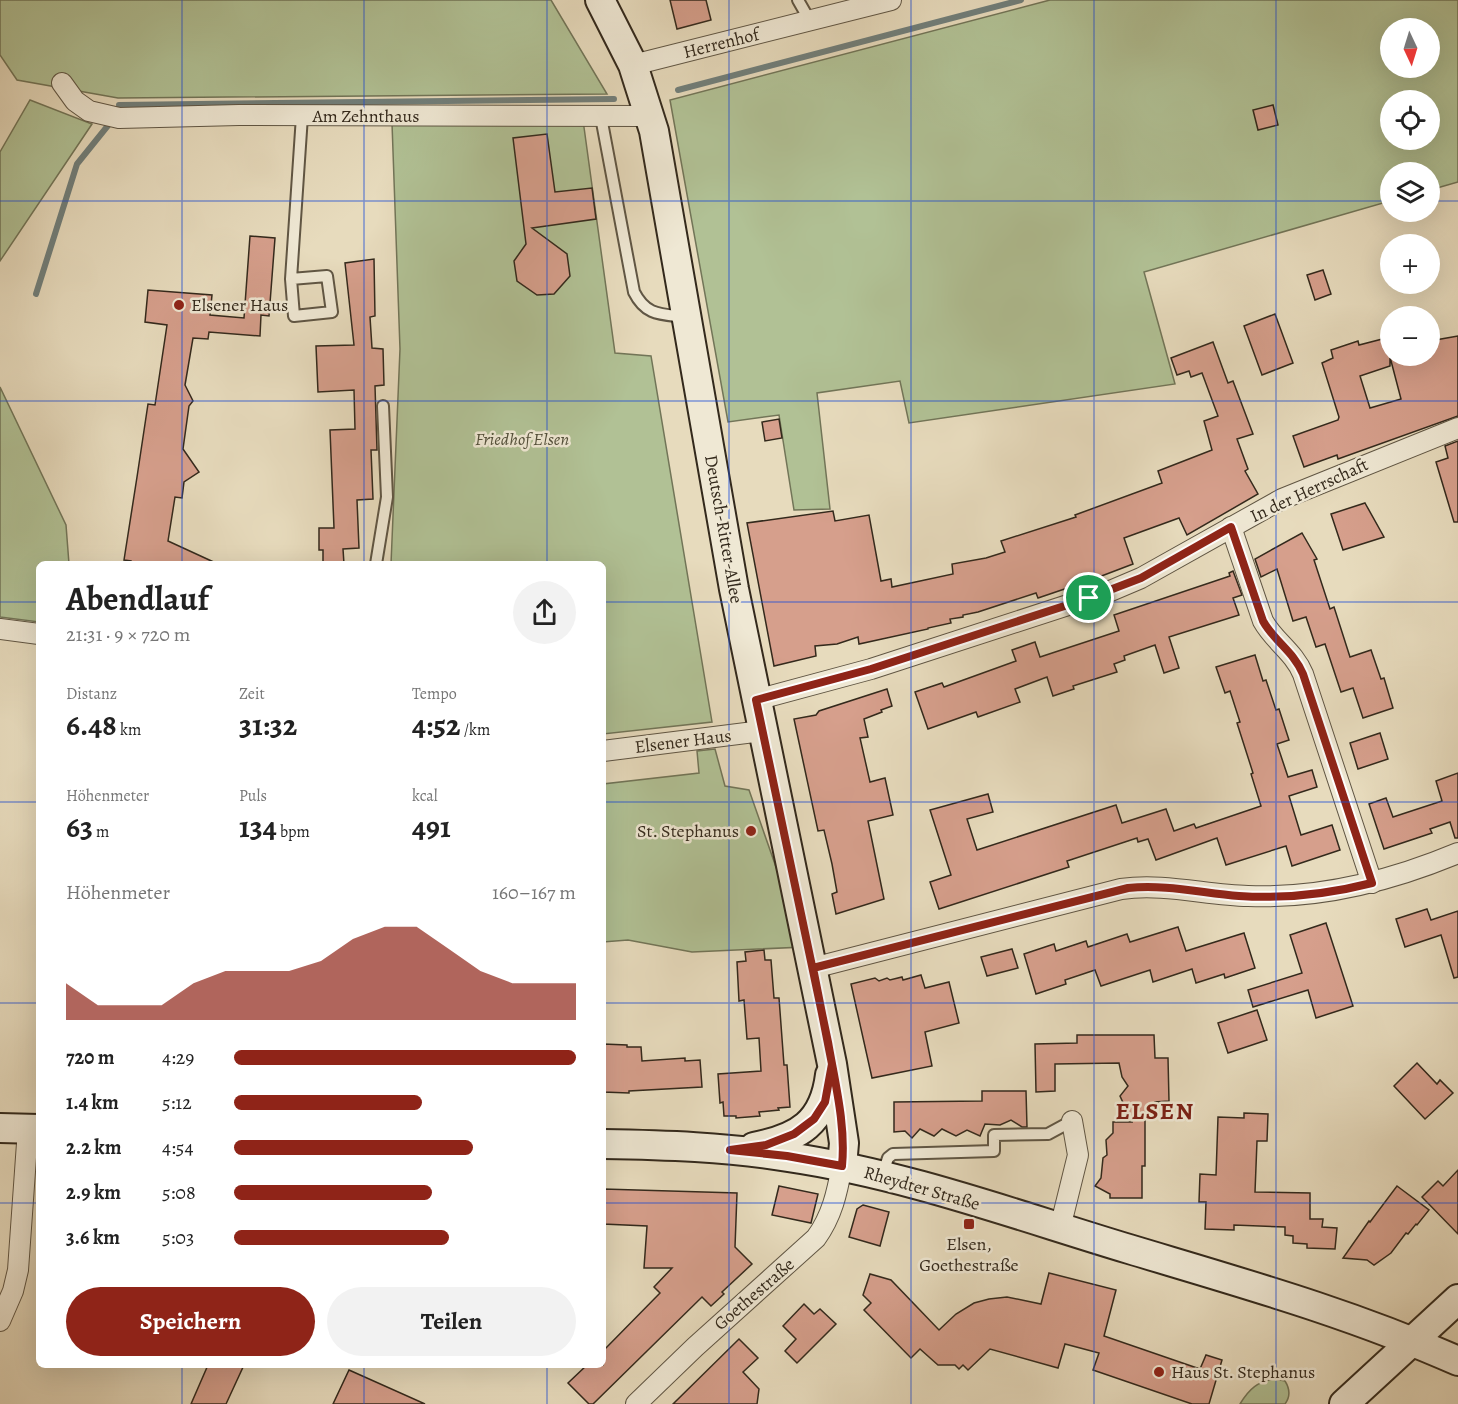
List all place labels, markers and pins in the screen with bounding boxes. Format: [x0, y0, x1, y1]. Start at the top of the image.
place label: Elsener Haus [191, 293, 288, 317]
marker: Elsener Haus [172, 298, 186, 312]
pin [1063, 572, 1114, 623]
place label: St. Stephanus [637, 819, 739, 843]
marker: St. Stephanus [744, 824, 758, 838]
marker: Elsen, Goethestraße [962, 1217, 976, 1231]
place label: Elsen, Goethestraße [919, 1232, 1019, 1277]
place label: Haus St. Stephanus [1171, 1360, 1315, 1384]
marker: Haus St. Stephanus [1152, 1365, 1166, 1379]

